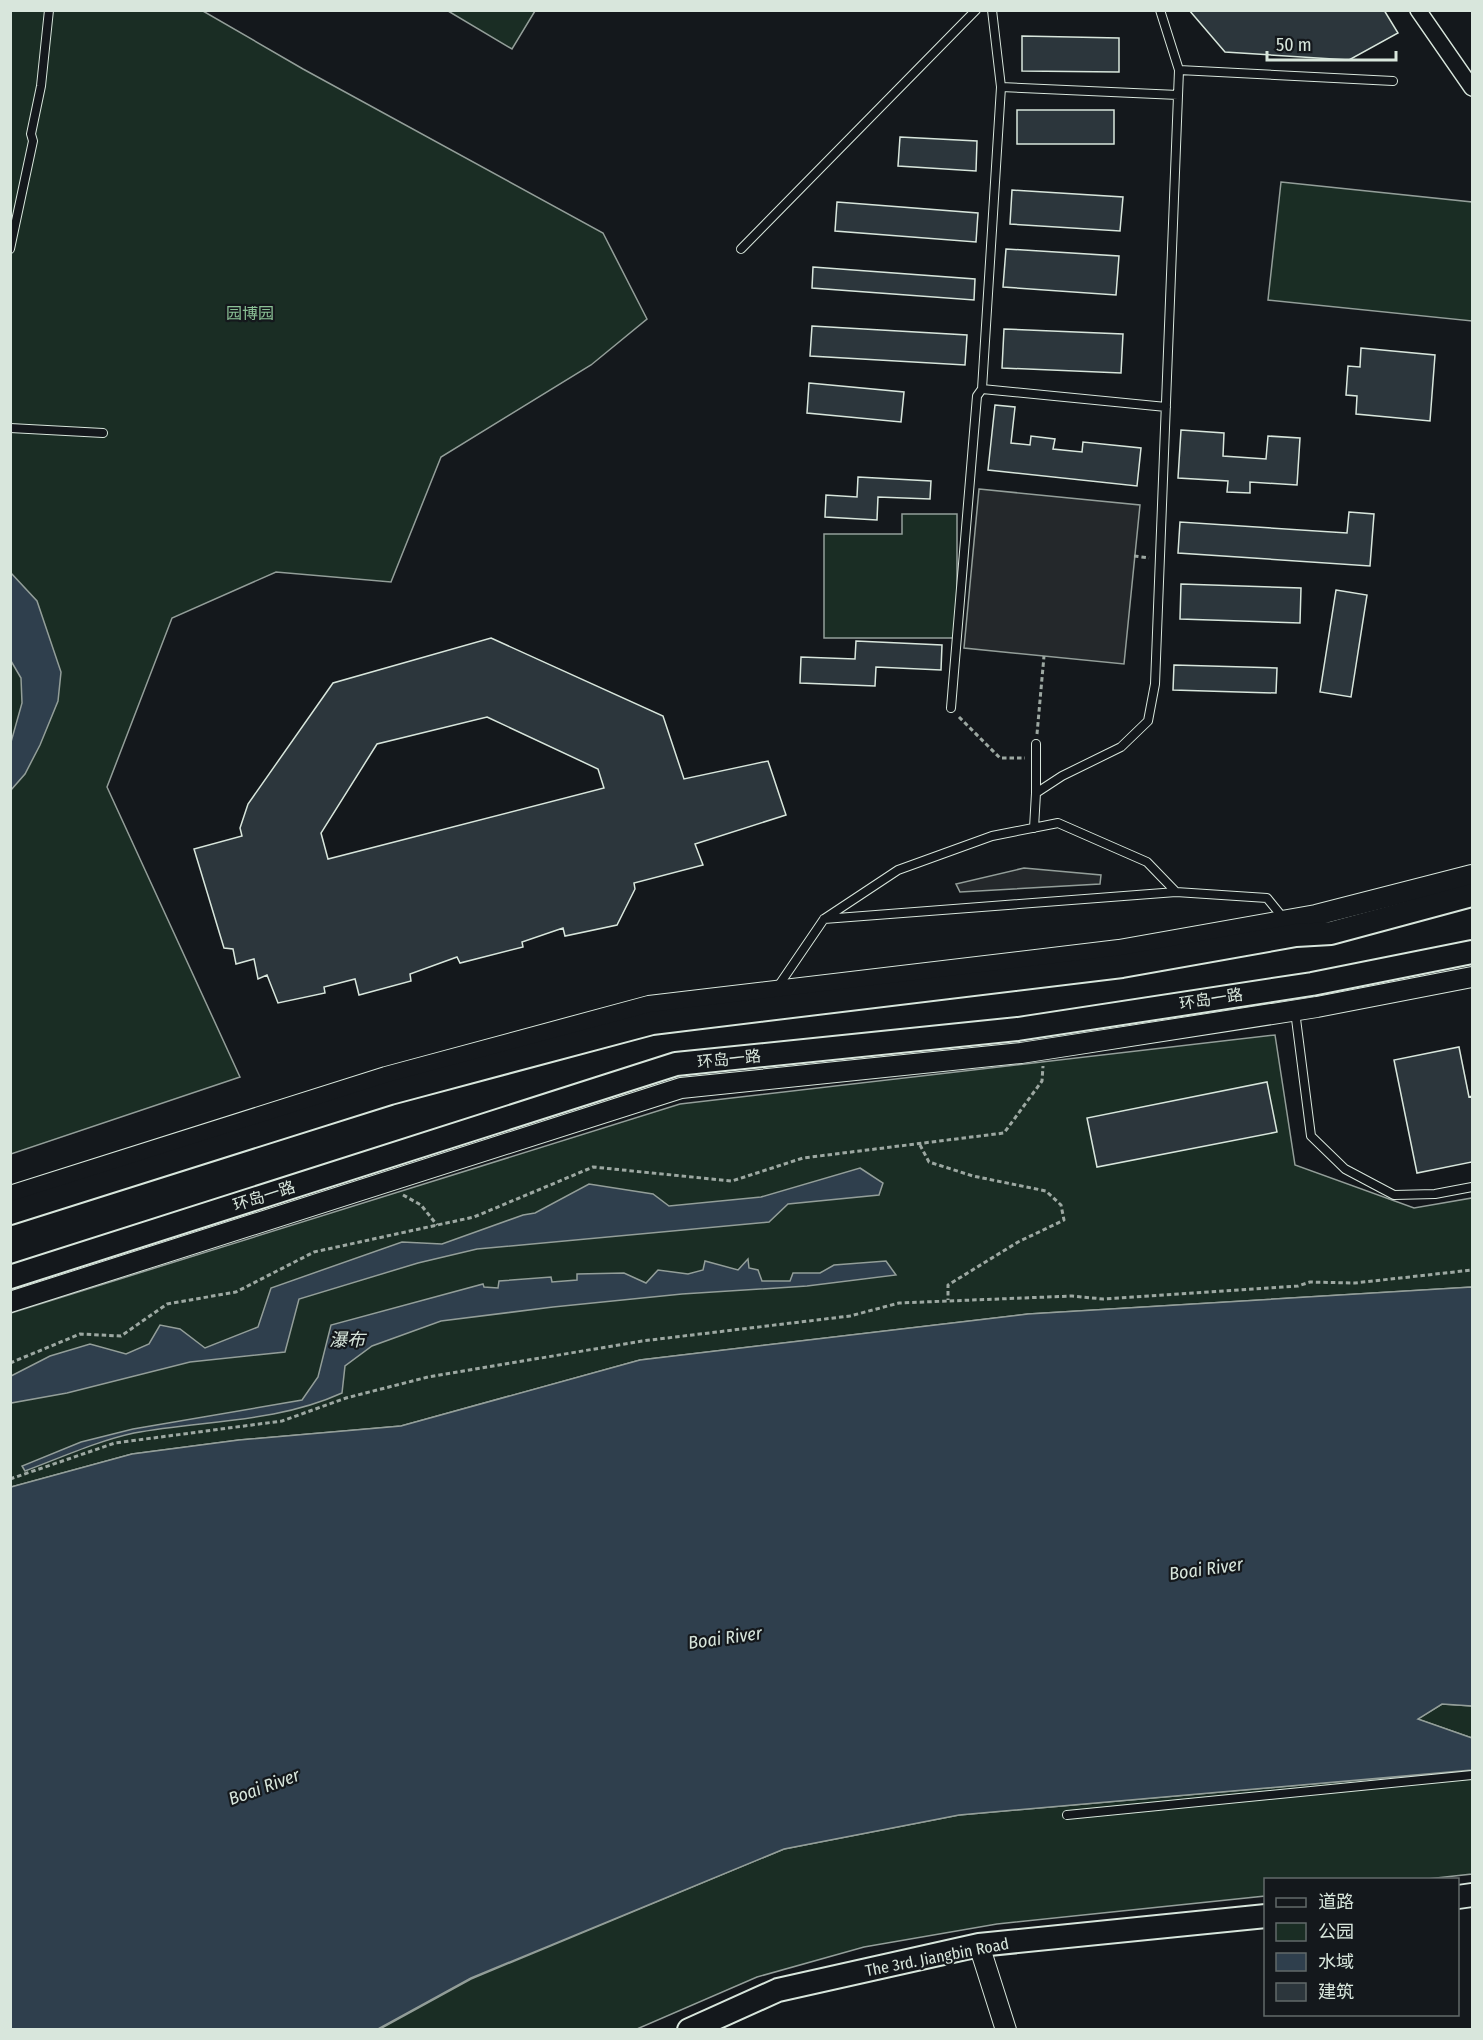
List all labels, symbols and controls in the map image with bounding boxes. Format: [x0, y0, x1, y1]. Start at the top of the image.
scale bar [1267, 24, 1396, 62]
text: 50 m [1276, 34, 1312, 56]
park label: 园博园 [226, 304, 274, 323]
street label: 环岛一路 [1178, 985, 1244, 1013]
street label: 环岛一路 [696, 1046, 762, 1072]
street label: 环岛一路 [231, 1177, 297, 1215]
water label: 瀑布 [329, 1329, 368, 1351]
water label: Boai River [1168, 1553, 1245, 1585]
water label: Boai River [687, 1622, 764, 1654]
water label: Boai River [225, 1764, 303, 1810]
legend [1264, 1878, 1459, 2016]
text: 道路 [1318, 1891, 1354, 1913]
text: 公园 [1318, 1921, 1354, 1943]
street label: The 3rd. Jiangbin Road [864, 1934, 1010, 1980]
text: 水域 [1318, 1951, 1354, 1973]
text: 建筑 [1318, 1981, 1354, 2003]

